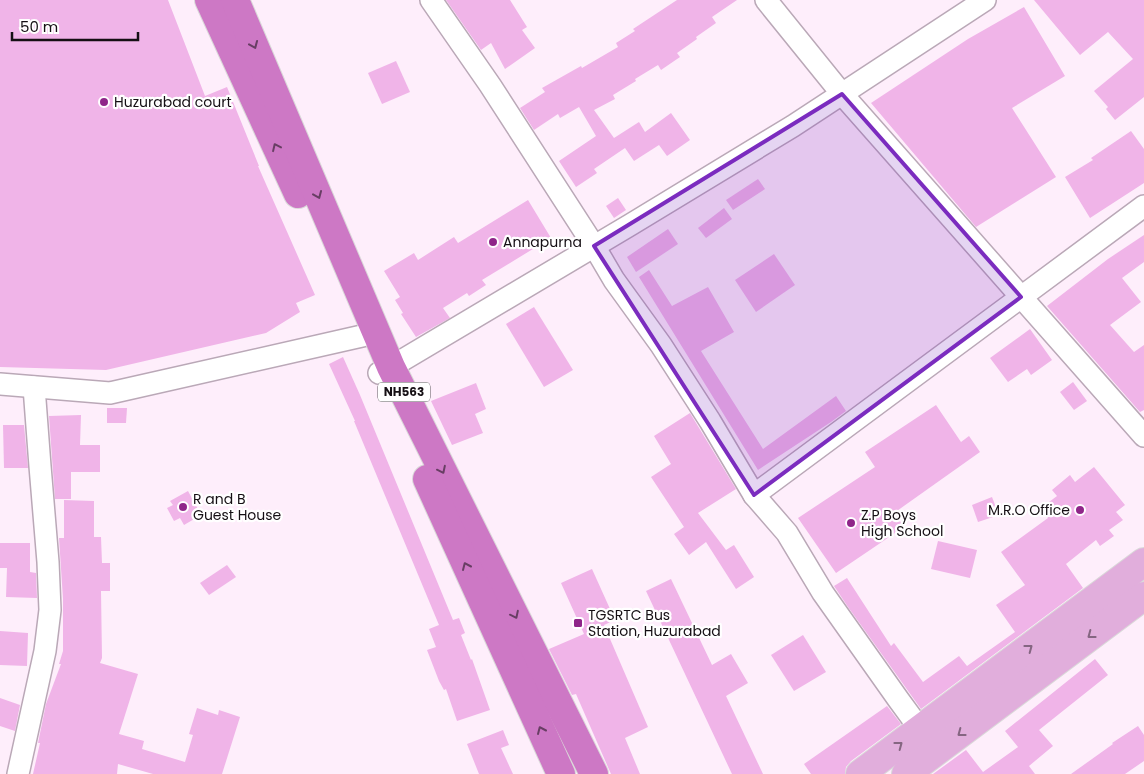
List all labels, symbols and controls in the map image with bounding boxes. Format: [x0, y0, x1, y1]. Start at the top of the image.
scale bar [12, 10, 139, 42]
text: 50 m [20, 16, 58, 37]
one-way arrow [248, 40, 259, 49]
place label: Huzurabad court [114, 92, 232, 112]
marker: Huzurabad court [98, 96, 110, 108]
one-way arrow [272, 143, 282, 152]
one-way arrow [312, 190, 322, 198]
place label: Annapurna [503, 232, 582, 252]
marker: Annapurna [487, 236, 499, 248]
road number: NH563 [378, 382, 430, 402]
one-way arrow [436, 465, 447, 474]
place label: R and B Guest House [193, 489, 282, 525]
place label: M.R.O Office [988, 500, 1070, 520]
marker: R and B Guest House [177, 501, 189, 513]
marker: M.R.O Office [1074, 504, 1086, 516]
place label: Z.P Boys High School [861, 505, 943, 541]
marker: Z.P Boys High School [845, 517, 857, 529]
one-way arrow [462, 562, 473, 571]
place label: TGSRTC Bus Station, Huzurabad [588, 605, 721, 641]
one-way arrow [509, 610, 519, 619]
marker: TGSRTC Bus Station, Huzurabad [572, 617, 584, 629]
one-way arrow [1088, 630, 1097, 638]
one-way arrow [1023, 645, 1032, 653]
one-way arrow [536, 726, 547, 735]
one-way arrow [957, 727, 967, 736]
one-way arrow [893, 742, 903, 751]

